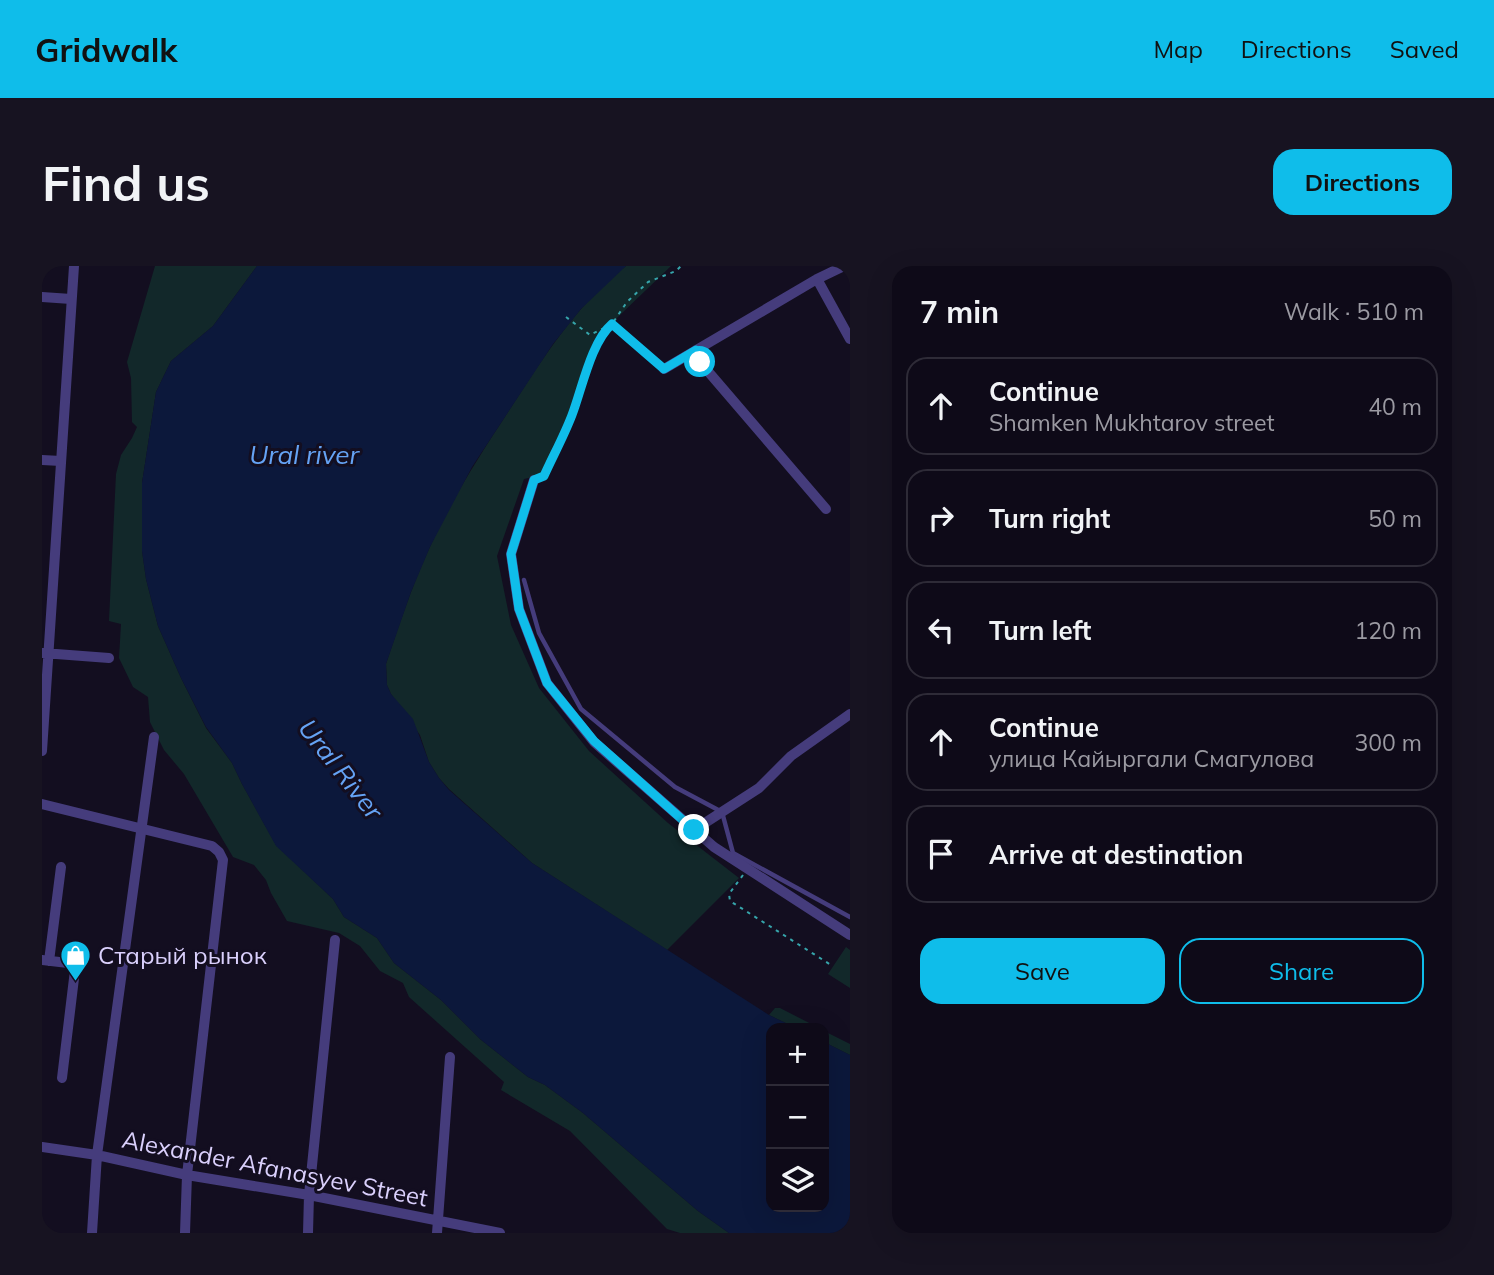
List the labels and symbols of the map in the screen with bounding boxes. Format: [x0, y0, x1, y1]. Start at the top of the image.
route start [684, 346, 715, 377]
water label: Ural river [249, 438, 360, 471]
water label: Ural River [292, 712, 391, 827]
route end [678, 814, 709, 845]
shop icon: Старый рынок [58, 938, 92, 982]
place label: Старый рынок [98, 940, 267, 970]
street label: Alexander Afanasyev Street [120, 1124, 430, 1212]

